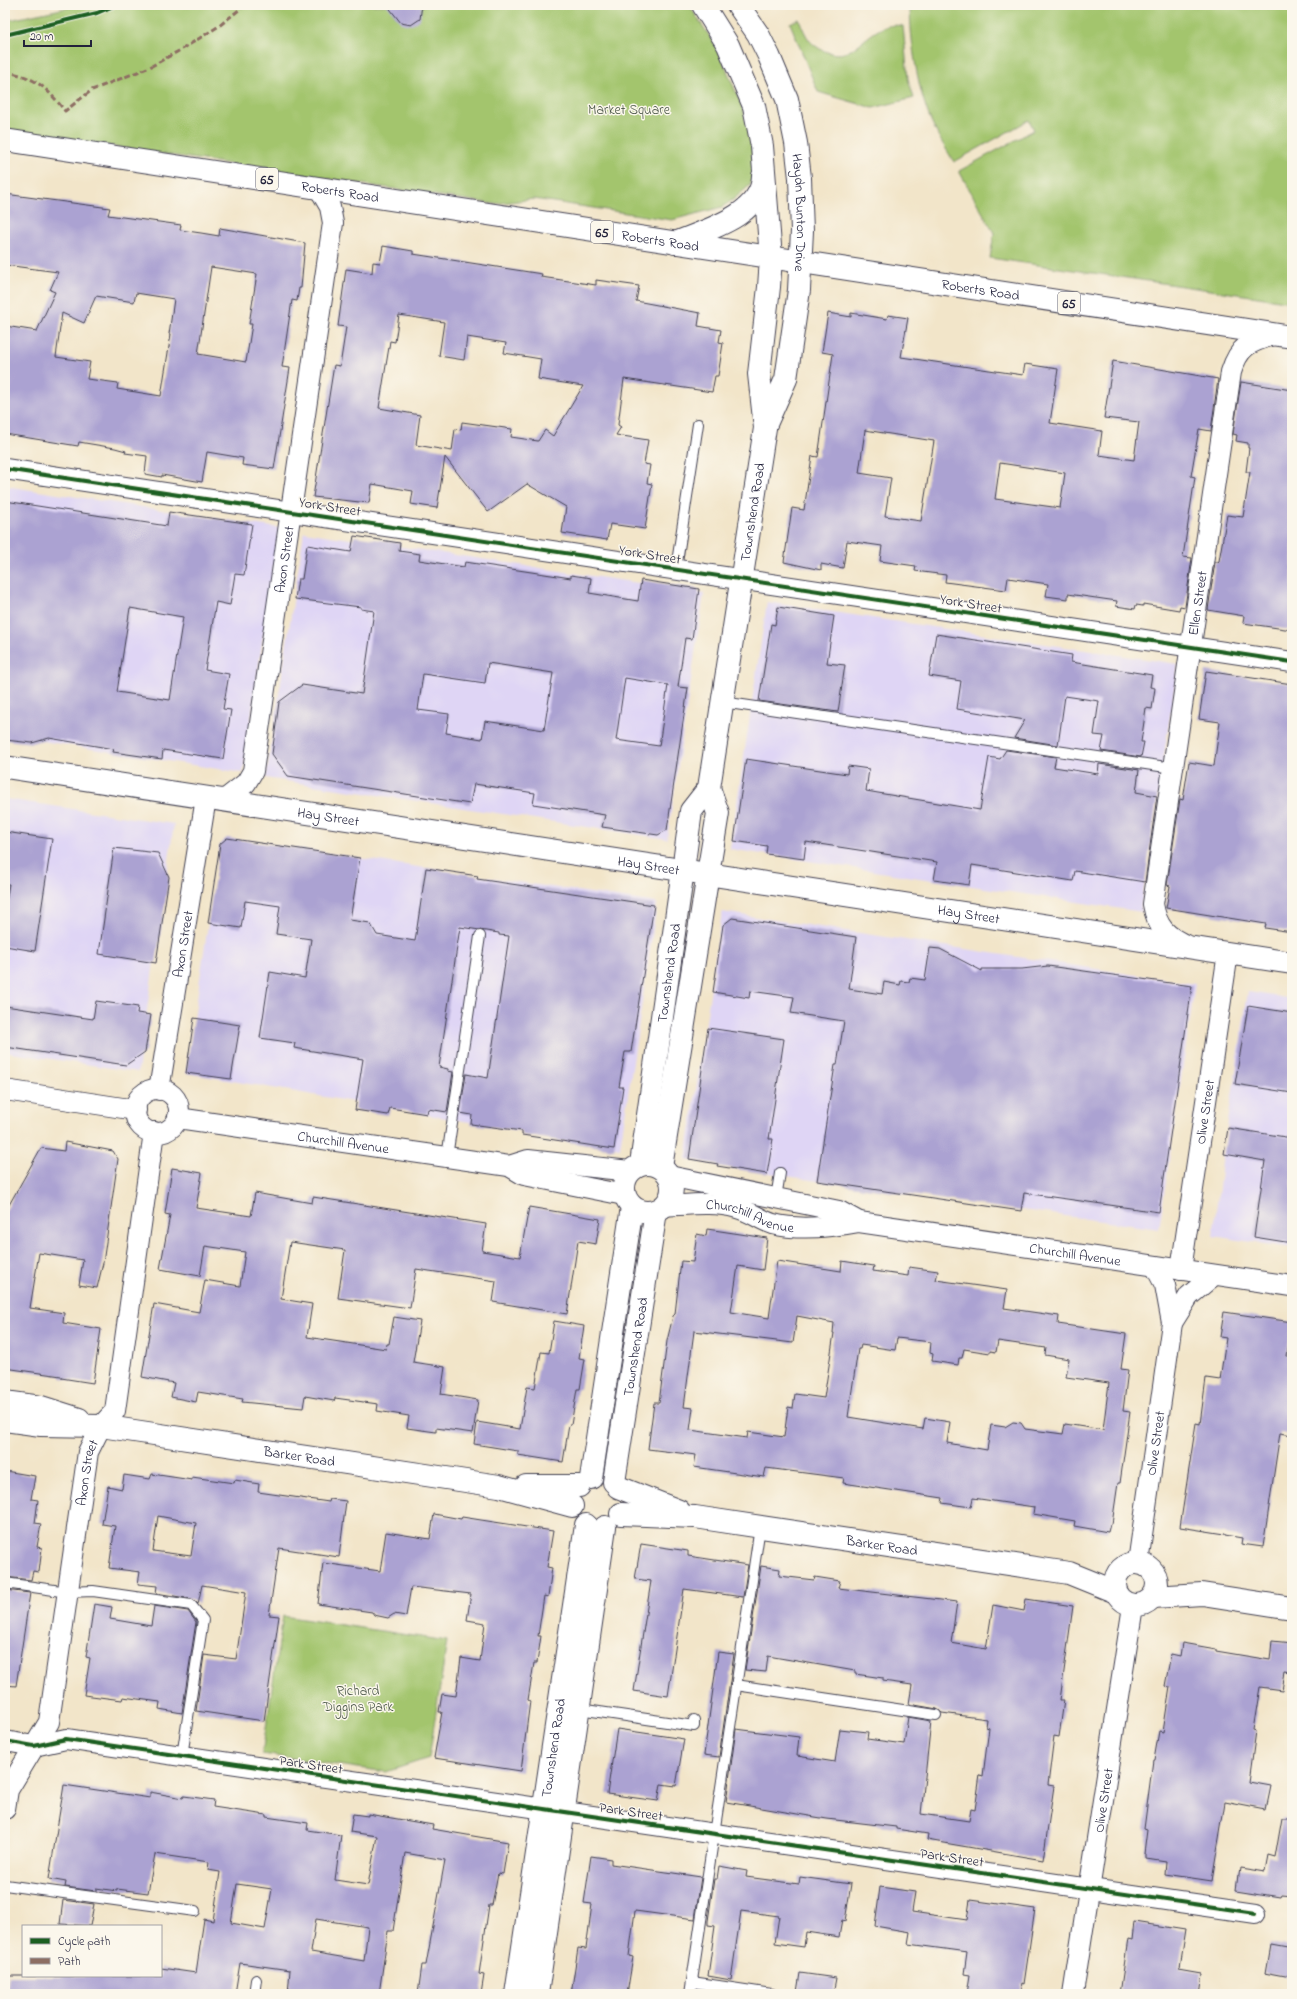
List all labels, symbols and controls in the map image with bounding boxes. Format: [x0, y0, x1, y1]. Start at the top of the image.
scale bar [24, 22, 91, 48]
text: 20 m [30, 28, 53, 46]
park label: Market Square [588, 100, 671, 121]
street label: Haydn Bunton Drive [785, 152, 811, 273]
road number: 65 [256, 168, 278, 190]
street label: Roberts Road [299, 176, 380, 209]
road number: 65 [591, 221, 613, 243]
street label: Roberts Road [620, 225, 701, 258]
street label: Roberts Road [940, 275, 1021, 307]
road number: 65 [1058, 292, 1080, 314]
street label: Townshend Road [735, 461, 771, 563]
street label: York Street [297, 492, 363, 523]
street label: Axon Street [270, 524, 301, 594]
street label: York Street [617, 540, 683, 571]
street label: Ellen Street [1183, 569, 1214, 637]
street label: York Street [938, 589, 1004, 620]
street label: Hay Street [296, 803, 361, 833]
street label: Hay Street [616, 851, 681, 882]
street label: Hay Street [936, 900, 1001, 930]
street label: Axon Street [168, 909, 200, 979]
street label: Townshend Road [652, 922, 687, 1024]
street label: Olive Street [1191, 1078, 1221, 1146]
street label: Churchill Avenue [296, 1126, 391, 1161]
street label: Churchill Avenue [706, 1195, 795, 1239]
street label: Churchill Avenue [1028, 1238, 1123, 1273]
street label: Townshend Road [618, 1296, 654, 1398]
street label: Olive Street [1141, 1409, 1171, 1477]
street label: Axon Street [71, 1436, 105, 1507]
street label: Barker Road [261, 1441, 337, 1473]
street label: Barker Road [843, 1531, 919, 1562]
park label: Richard Diggins Park [322, 1681, 394, 1719]
street label: Townshend Road [536, 1697, 572, 1799]
street label: Park Street [278, 1751, 344, 1780]
street label: Olive Street [1089, 1767, 1120, 1834]
street label: Park Street [598, 1798, 664, 1827]
street label: Park Street [919, 1844, 985, 1873]
legend [22, 1925, 162, 1977]
text: Cycle path [58, 1933, 110, 1952]
text: Path [58, 1953, 81, 1971]

